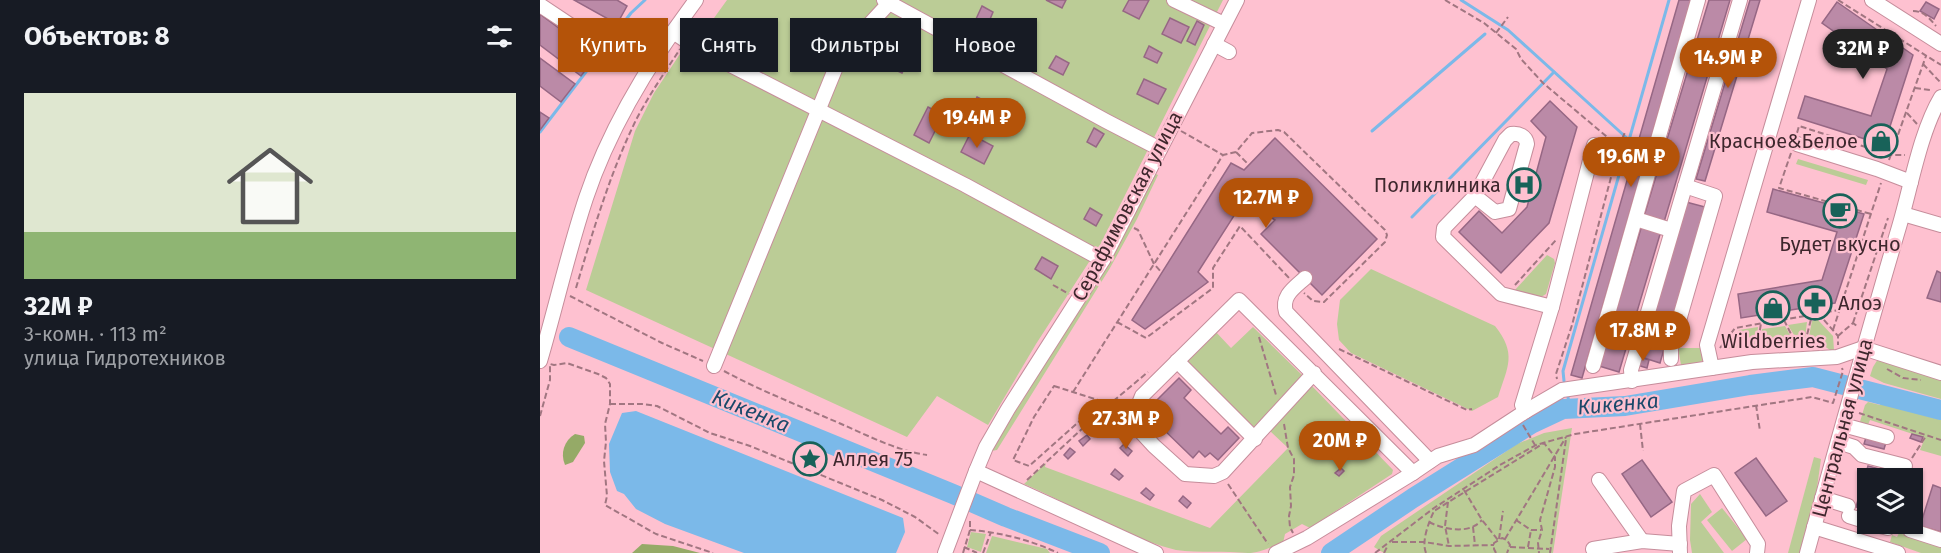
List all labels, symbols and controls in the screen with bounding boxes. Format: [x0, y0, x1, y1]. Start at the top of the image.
chip: Купить [558, 18, 668, 72]
chip: Снять [680, 18, 778, 72]
chip: Фильтры [790, 18, 921, 72]
chip: Новое [933, 18, 1037, 72]
icon: filters [483, 20, 516, 53]
text: Объектов: 8 [24, 21, 170, 52]
pin: 32M ₽ [1821, 29, 1905, 80]
text: 32M ₽ [1837, 36, 1889, 60]
pin: 14.9M ₽ [1673, 38, 1783, 89]
text: 14.9M ₽ [1694, 45, 1762, 69]
pin: 19.4M ₽ [922, 98, 1032, 149]
text: 19.4M ₽ [943, 105, 1011, 129]
street label: Серафимовская улица [1067, 107, 1187, 305]
shop icon: Красное&Белое [1863, 123, 1899, 159]
place label: Красное&Белое [1709, 129, 1858, 153]
icon: home [216, 132, 324, 240]
pin: 19.6M ₽ [1576, 137, 1686, 188]
text: 19.6M ₽ [1597, 144, 1665, 168]
hospital icon: Поликлиника [1506, 167, 1542, 203]
place label: Поликлиника [1374, 173, 1501, 197]
pin: 12.7M ₽ [1211, 178, 1321, 229]
text: 12.7M ₽ [1233, 185, 1299, 209]
cafe icon: Будет вкусно [1822, 193, 1858, 229]
place label: Будет вкусно [1779, 232, 1901, 256]
pharmacy icon: Алоэ [1797, 285, 1833, 321]
shop icon: Wildberries [1755, 290, 1791, 326]
text: 32M ₽ [24, 291, 93, 322]
place label: Алоэ [1838, 291, 1882, 315]
pin: 17.8M ₽ [1588, 311, 1698, 362]
text: 17.8M ₽ [1609, 318, 1677, 342]
text: 3-комн. · 113 m² [24, 322, 167, 346]
place label: Wildberries [1721, 329, 1825, 353]
street label: Центральная улица [1807, 336, 1877, 520]
text: улица Гидротехников [24, 346, 226, 370]
water label: Кикенка [708, 384, 794, 438]
water label: Кикенка [1576, 387, 1660, 421]
pin: 27.3M ₽ [1071, 399, 1181, 450]
text: 27.3M ₽ [1092, 406, 1160, 430]
pin: 20M ₽ [1298, 421, 1382, 472]
text: 20M ₽ [1313, 428, 1367, 452]
place icon: Аллея 75 [792, 441, 828, 477]
place label: Аллея 75 [833, 447, 913, 471]
map controls [1857, 468, 1923, 534]
button: layers [1857, 468, 1923, 534]

